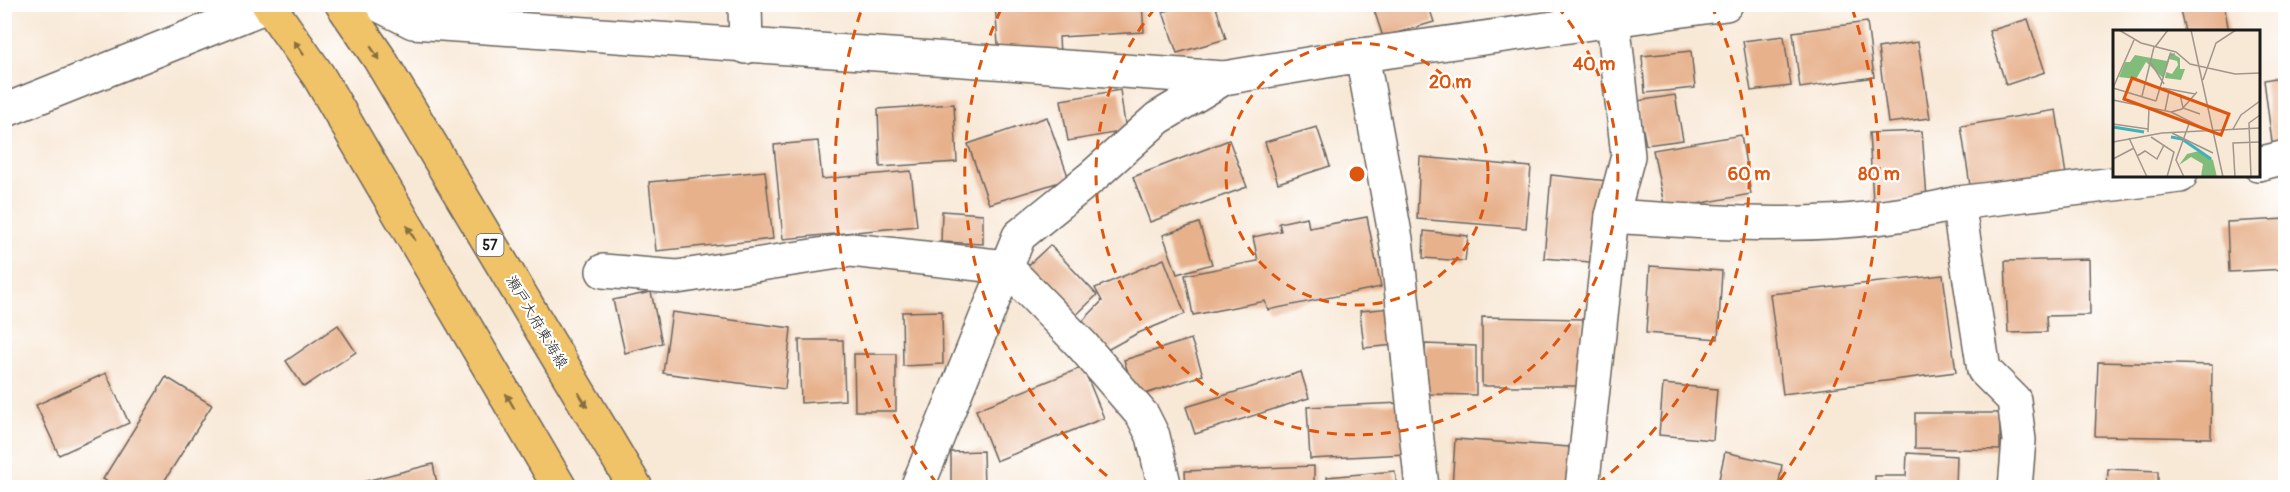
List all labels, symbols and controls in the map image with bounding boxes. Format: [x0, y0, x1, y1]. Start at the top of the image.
inset map [2113, 30, 2260, 177]
one-way arrow [294, 40, 305, 56]
one-way arrow [369, 44, 380, 61]
text: 40 m [1573, 53, 1615, 76]
text: 20 m [1429, 71, 1471, 94]
text: 60 m [1728, 163, 1770, 186]
text: 80 m [1858, 163, 1900, 186]
centre of rings [1347, 164, 1367, 184]
one-way arrow [405, 225, 416, 241]
road number: 57 [476, 234, 504, 256]
street label: 瀬戸大府東海線 [501, 272, 572, 372]
one-way arrow [578, 392, 589, 408]
one-way arrow [504, 393, 515, 409]

